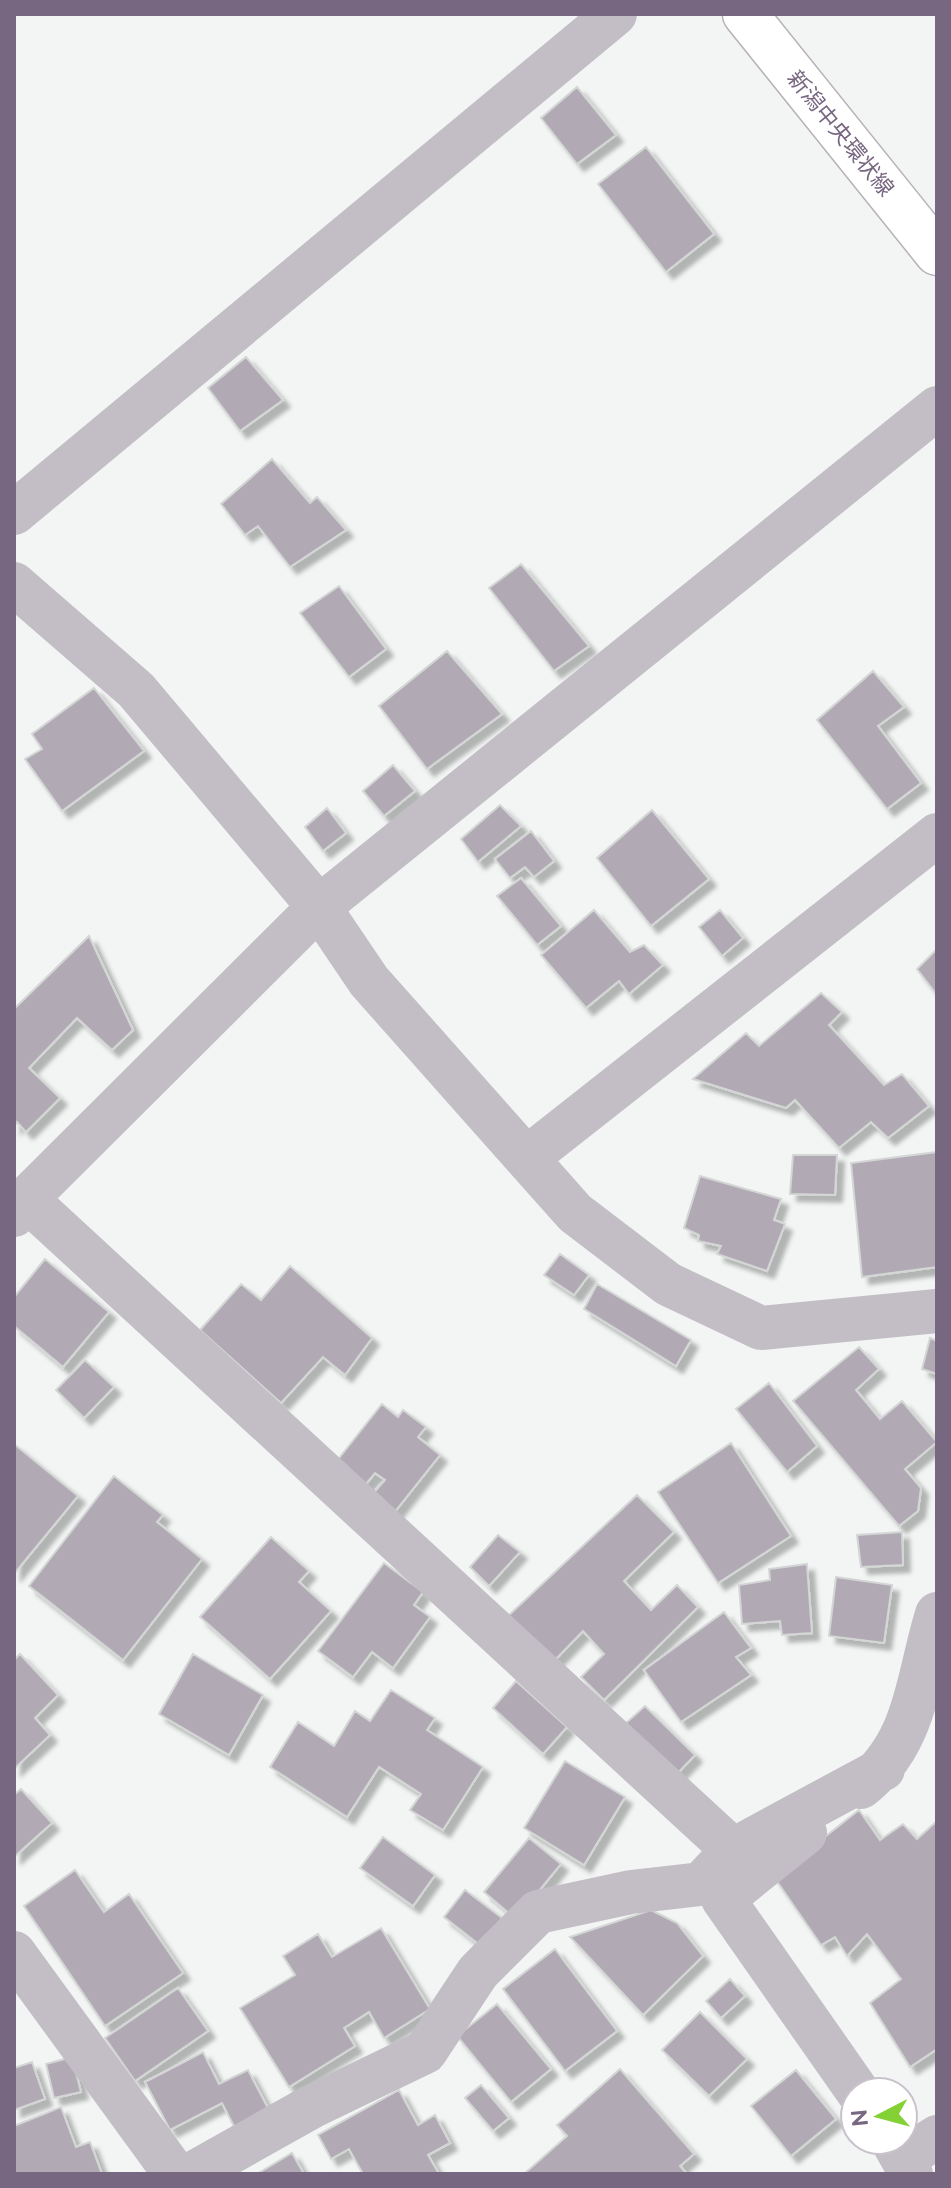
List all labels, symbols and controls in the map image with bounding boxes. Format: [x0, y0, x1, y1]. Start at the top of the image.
street label: 新潟中央環状線 [782, 65, 900, 201]
north arrow [839, 2076, 919, 2156]
text: N [845, 2108, 873, 2128]

